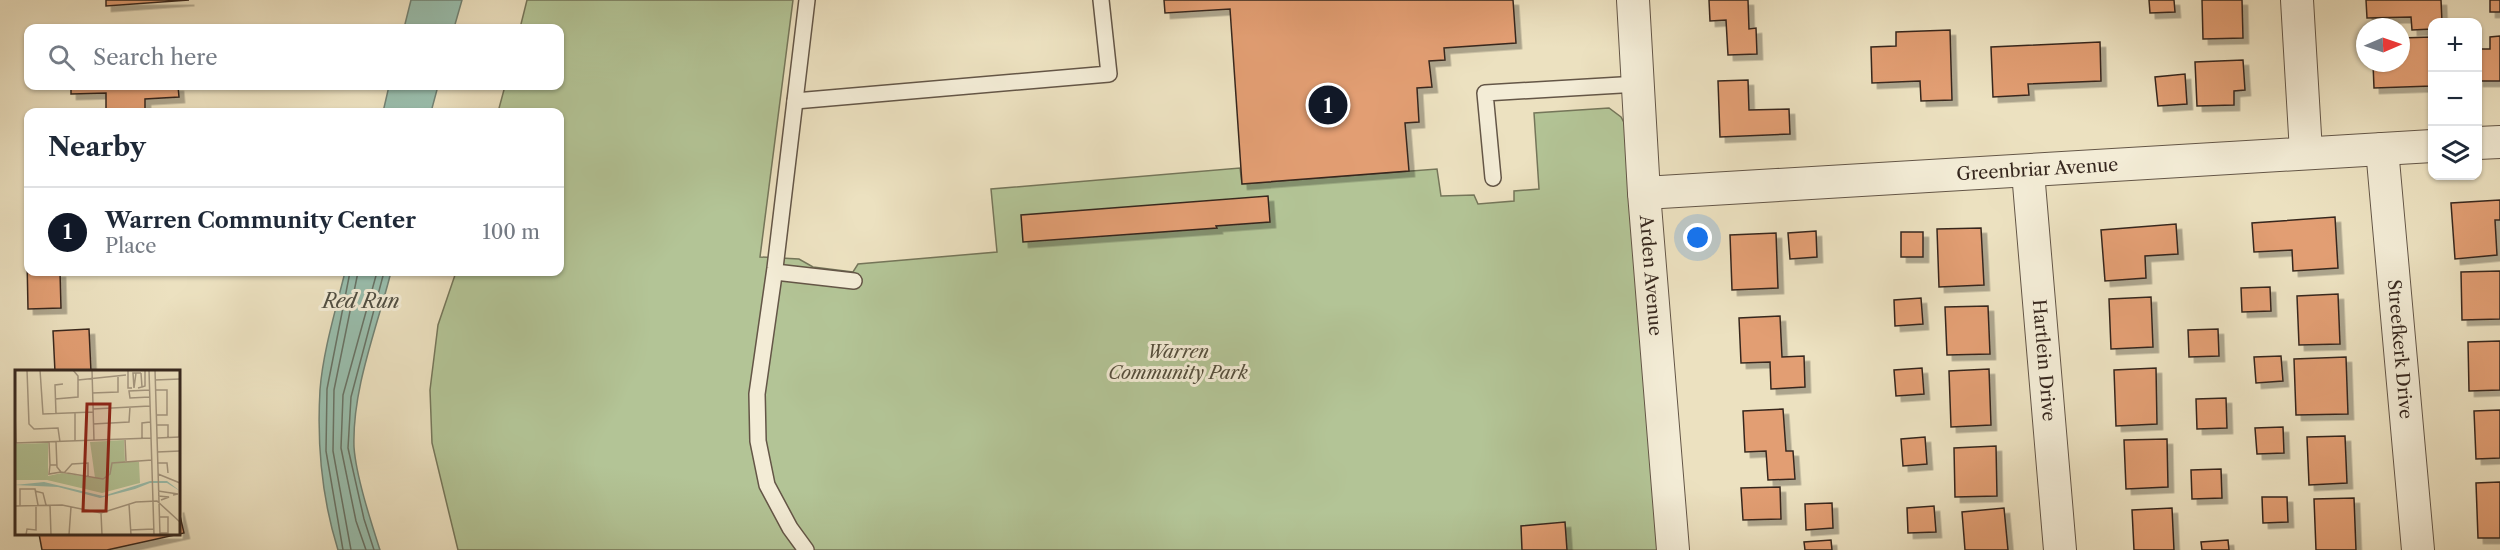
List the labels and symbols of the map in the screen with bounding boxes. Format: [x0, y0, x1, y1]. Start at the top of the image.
north arrow [2356, 18, 2410, 72]
pin: 1 [1308, 82, 1348, 128]
street label: Greenbriar Avenue [1956, 154, 2119, 185]
street label: Arden Avenue [1635, 213, 1667, 337]
your location [1683, 223, 1712, 252]
street label: Streefkerk Drive [2383, 278, 2417, 420]
water label: Red Run [320, 289, 400, 313]
street label: Hartlein Drive [2028, 298, 2060, 422]
park label: Warren Community Park [1108, 341, 1248, 384]
inset map [15, 370, 180, 535]

